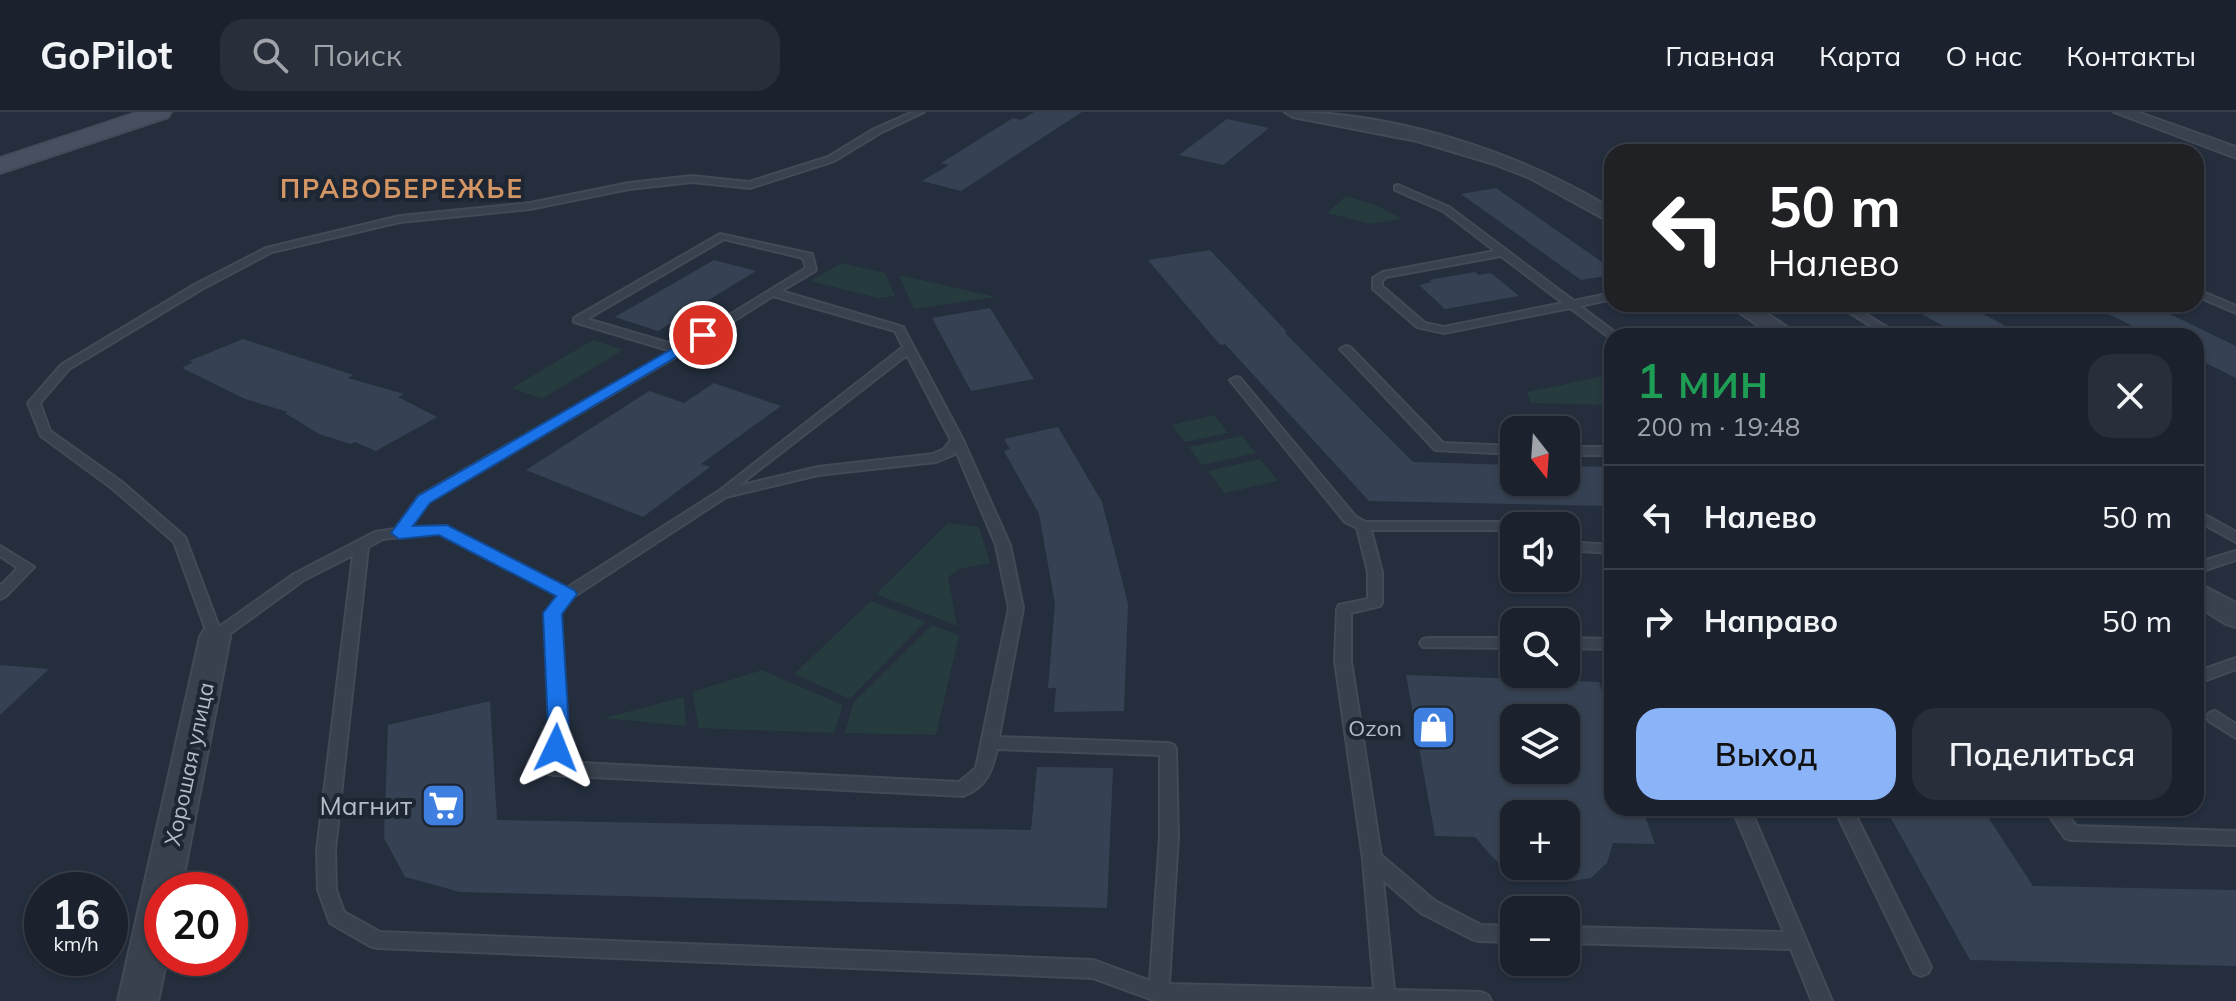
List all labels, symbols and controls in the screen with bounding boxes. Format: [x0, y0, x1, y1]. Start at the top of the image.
search box [220, 19, 780, 91]
text: GoPilot [40, 31, 172, 79]
icon: search [248, 33, 292, 77]
text: Поиск [312, 36, 402, 74]
text: Главная [1665, 38, 1775, 73]
text: Карта [1819, 38, 1901, 73]
text: О нас [1945, 38, 2022, 73]
text: Контакты [2066, 38, 2196, 73]
text: 50 m [1768, 171, 1901, 241]
district label: ПРАВОБЕРЕЖЬЕ [280, 172, 524, 205]
icon: left [1636, 176, 1740, 280]
text: Налево [1768, 240, 1900, 285]
pin [669, 301, 737, 369]
icon: arrive [681, 313, 725, 357]
text: 1 мин [1636, 350, 1769, 410]
button: close [2088, 354, 2172, 438]
text: 200 m · 19:48 [1636, 410, 1800, 443]
north arrow [1500, 416, 1580, 496]
map controls [1500, 416, 1580, 976]
icon: left [1636, 495, 1680, 539]
text: Налево [1704, 498, 1817, 536]
text: 50 m [2102, 498, 2172, 536]
button: sound [1500, 512, 1580, 592]
icon: right [1636, 599, 1680, 643]
text: Направо [1704, 602, 1838, 640]
text: 50 m [2102, 602, 2172, 640]
button: search [1500, 608, 1580, 688]
street label: Хорошая улица [158, 680, 220, 848]
shop icon: Ozon [1409, 704, 1457, 752]
button: layers [1500, 704, 1580, 784]
position arrow [514, 706, 598, 790]
button: Выход [1636, 708, 1896, 800]
button: Поделиться [1912, 708, 2172, 800]
place label: Ozon [1348, 714, 1402, 742]
supermarket icon: Магнит [419, 782, 467, 830]
place label: Магнит [319, 789, 412, 822]
button: + [1500, 800, 1580, 880]
speed limit sign: 20 [144, 872, 248, 976]
text: 16 [52, 889, 100, 939]
button: − [1500, 896, 1580, 976]
text: km/h [53, 931, 99, 956]

